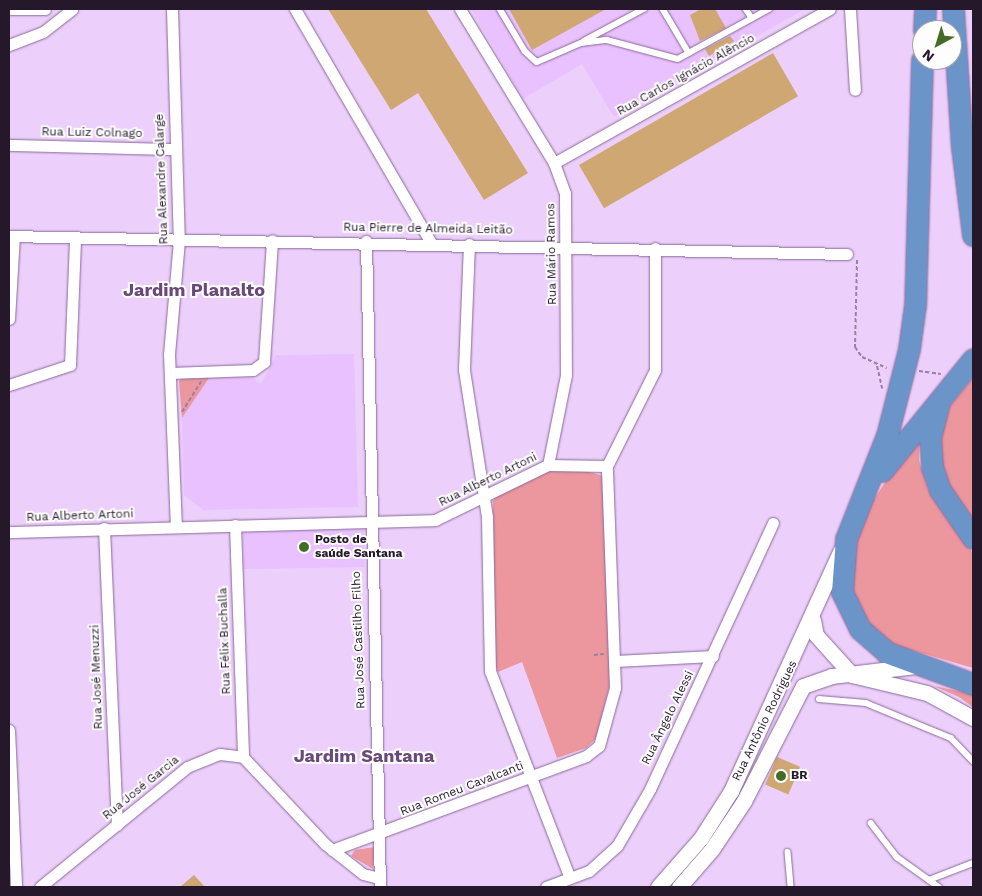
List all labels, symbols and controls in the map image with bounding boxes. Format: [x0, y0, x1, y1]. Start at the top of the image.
north arrow [912, 20, 962, 70]
street label: Rua Carlos Ignácio Alêncio [614, 31, 758, 119]
text: N [919, 46, 937, 65]
street label: Rua Alexandre Calarge [153, 113, 171, 245]
street label: Rua Luiz Colnago [41, 125, 143, 141]
street label: Rua Mário Ramos [544, 203, 560, 305]
street label: Rua Pierre de Almeida Leitão [343, 220, 513, 238]
district label: Jardim Planalto [123, 279, 265, 301]
street label: Rua Alberto Artoni [436, 450, 540, 510]
street label: Rua Alberto Artoni [26, 507, 134, 525]
place label: Posto de saúde Santana [315, 533, 402, 561]
marker: Posto de saúde Santana [297, 540, 311, 554]
street label: Rua José Castilho Filho [349, 571, 369, 709]
street label: Rua Félix Buchalla [216, 587, 234, 695]
street label: Rua José Menuzzi [88, 624, 106, 730]
street label: Rua Antônio Rodrigues [729, 658, 801, 784]
street label: Rua Ângelo Alessi [639, 668, 697, 768]
district label: Jardim Santana [294, 745, 434, 767]
street label: Rua José Garcia [100, 753, 182, 823]
street label: Rua Romeu Cavalcanti [398, 759, 526, 819]
place label: BR [791, 769, 807, 783]
marker: BR [775, 770, 787, 782]

